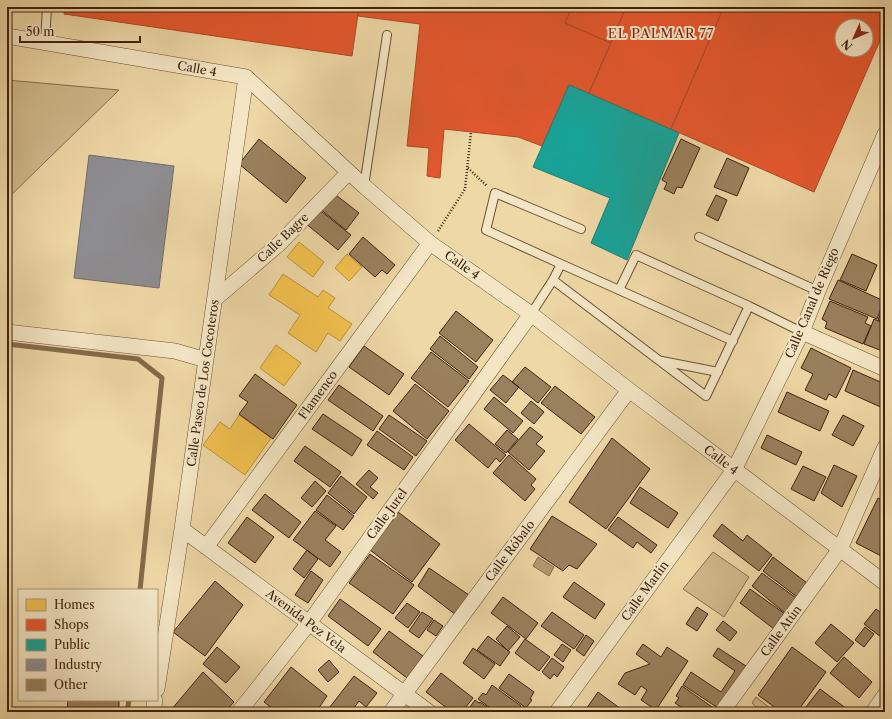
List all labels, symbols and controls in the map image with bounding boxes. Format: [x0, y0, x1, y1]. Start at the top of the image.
scale bar [20, 18, 140, 44]
north arrow [834, 18, 874, 58]
text: 50 m [26, 24, 55, 39]
district label: EL PALMAR 77 [608, 25, 714, 41]
text: N [838, 36, 855, 53]
street label: Calle 4 [176, 58, 218, 79]
street label: Calle Bagre [254, 209, 312, 266]
street label: Calle Canal de Riego [781, 245, 842, 360]
street label: Calle 4 [442, 247, 483, 282]
street label: Calle Paseo de Los Cocoteros [183, 298, 222, 468]
street label: Flamenco [295, 367, 340, 422]
street label: Calle 4 [701, 442, 742, 478]
street label: Calle Jurel [363, 485, 410, 542]
street label: Calle Róbalo [482, 517, 538, 584]
street label: Calle Marlín [618, 557, 672, 624]
street label: Avenida Pez Vela [263, 585, 350, 656]
legend [18, 589, 158, 701]
text: Homes [54, 597, 94, 612]
street label: Calle Atún [757, 602, 805, 659]
text: Shops [54, 617, 89, 632]
text: Public [54, 637, 90, 652]
text: Industry [54, 657, 102, 672]
text: Other [54, 677, 88, 692]

